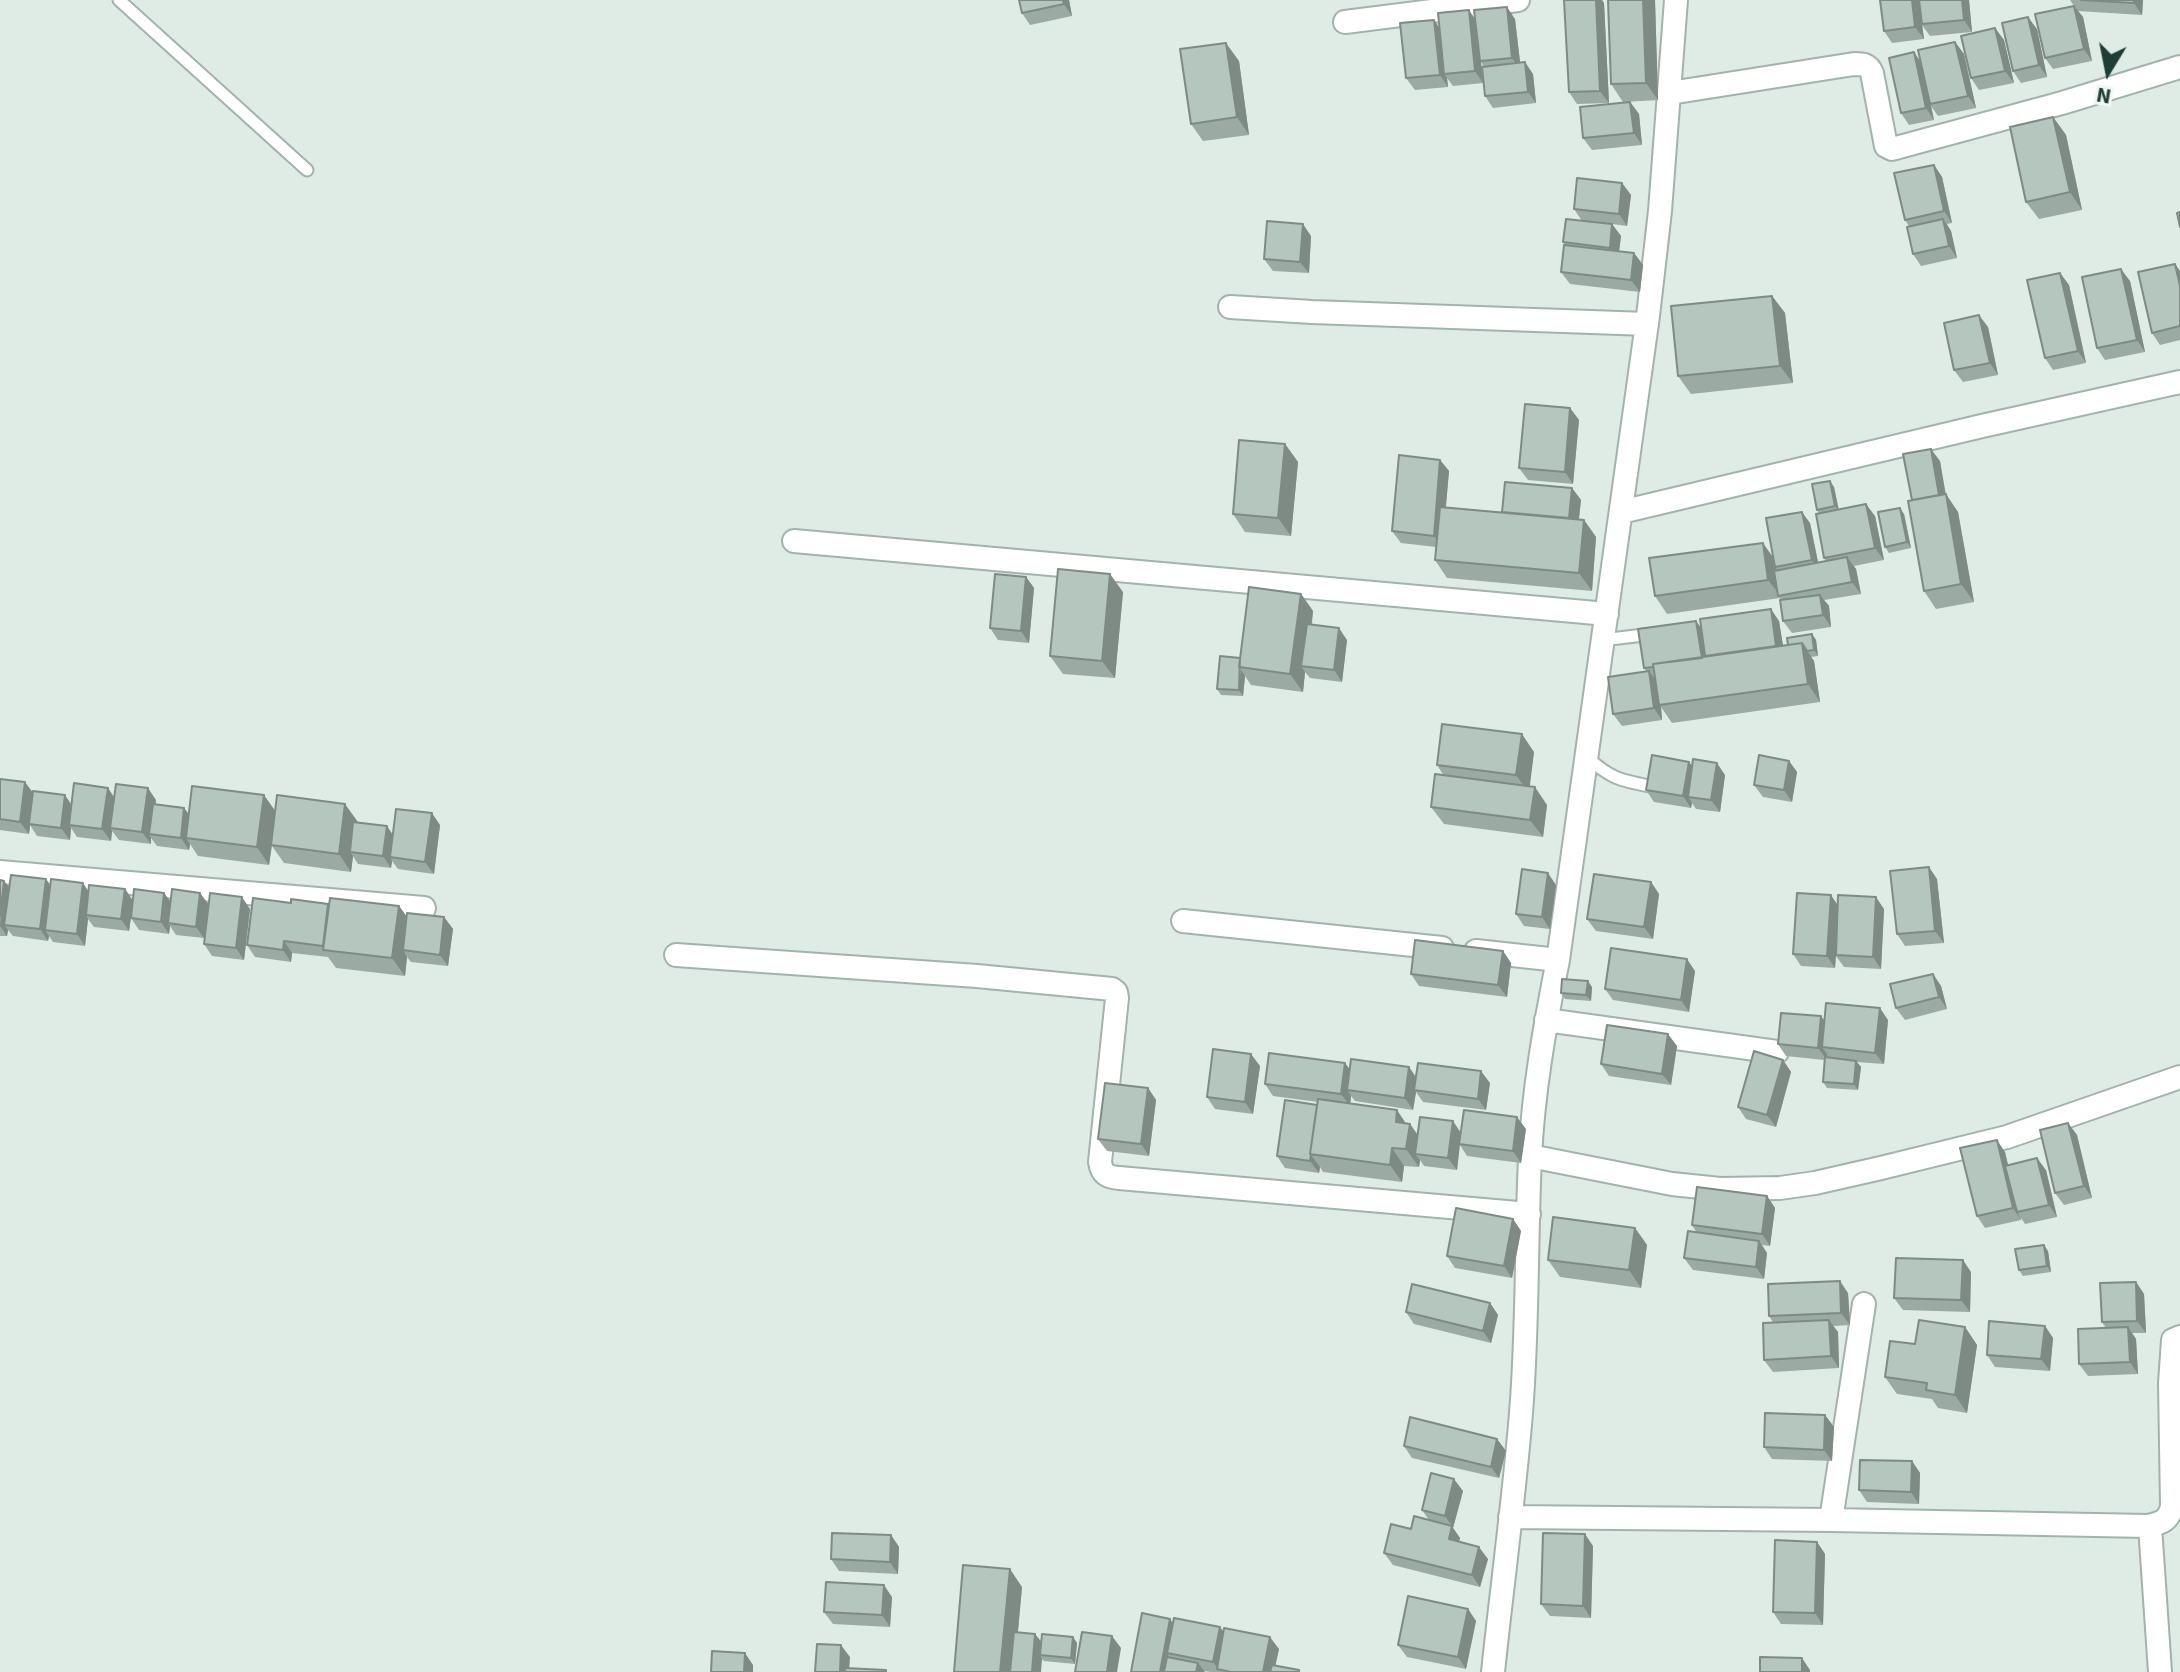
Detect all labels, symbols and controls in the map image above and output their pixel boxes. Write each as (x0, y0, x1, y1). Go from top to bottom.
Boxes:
north arrow (2068, 32, 2148, 112)
text: N (2094, 79, 2114, 113)

